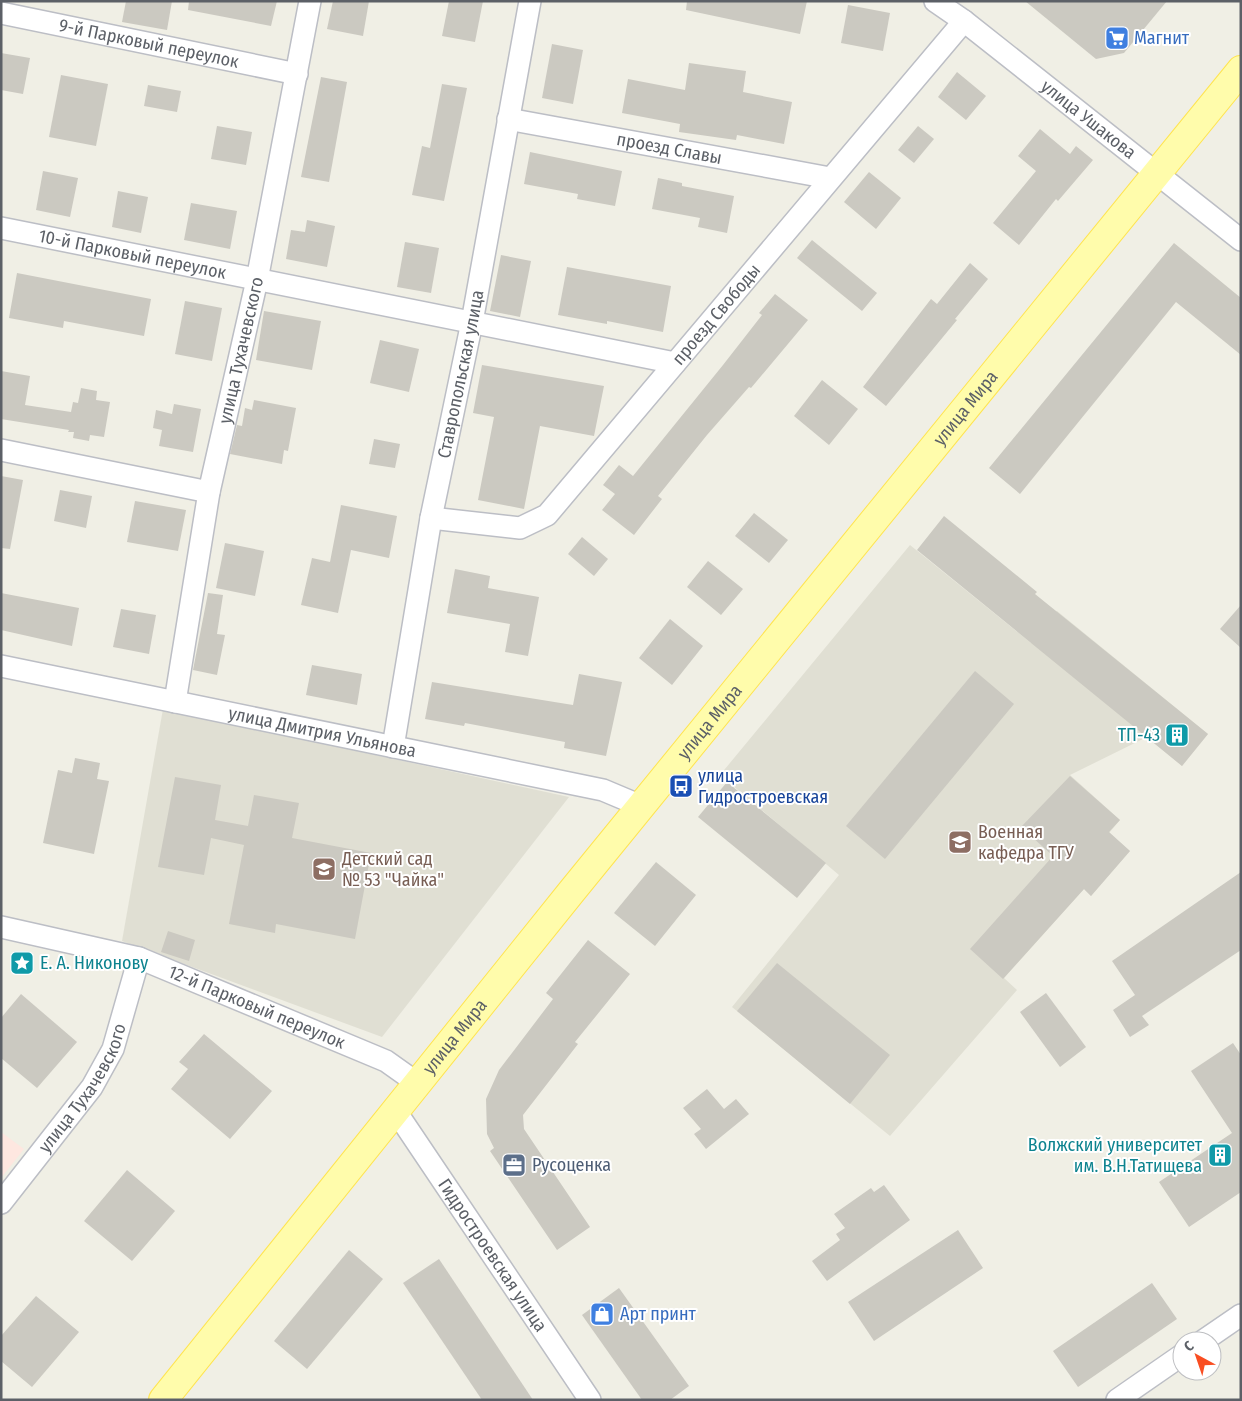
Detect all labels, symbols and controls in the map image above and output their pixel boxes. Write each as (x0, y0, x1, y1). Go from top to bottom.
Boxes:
street label: 9-й Парковый переулок (57, 14, 241, 73)
supermarket icon: Магнит (1104, 25, 1130, 51)
place label: Магнит (1134, 27, 1190, 49)
street label: улица Ушакова (1037, 75, 1141, 164)
street label: проезд Славы (615, 128, 724, 169)
street label: 10-й Парковый переулок (37, 225, 229, 284)
street label: проезд Свободы (668, 259, 765, 369)
street label: улица Тухачевского (214, 275, 268, 426)
street label: Ставропольская улица (433, 288, 489, 460)
street label: улица Мира (929, 366, 1003, 450)
street label: улица Мира (673, 680, 747, 764)
street label: улица Дмитрия Ульянова (227, 702, 418, 762)
building icon: ТП-43 (1164, 722, 1190, 748)
place label: ТП-43 (1118, 724, 1160, 746)
place label: улица Гидростроевская (698, 765, 828, 808)
bus stop icon: улица Гидростроевская (668, 773, 694, 799)
place label: Военная кафедра ТГУ (978, 821, 1074, 864)
school or university icon: Военная кафедра ТГУ (947, 829, 973, 855)
place label: Детский сад № 53 "Чайка" (341, 848, 444, 891)
school or university icon: Детский сад № 53 "Чайка" (311, 856, 337, 882)
place icon: Е. А. Никонову (9, 950, 35, 976)
place label: Е. А. Никонову (40, 952, 148, 974)
street label: 12-й Парковый переулок (165, 960, 349, 1054)
street label: улица Мира (418, 995, 492, 1079)
street label: улица Тухачевского (34, 1021, 131, 1157)
place label: Волжский университет им. В.Н.Татищева (1028, 1134, 1203, 1177)
building icon: Волжский университет им. В.Н.Татищева (1207, 1142, 1233, 1168)
office icon: Русоценка (501, 1152, 527, 1178)
place label: Русоценка (532, 1154, 611, 1176)
street label: Гидростроевская улица (433, 1175, 552, 1336)
shop icon: Арт принт (589, 1301, 615, 1327)
place label: Арт принт (620, 1303, 697, 1325)
north arrow (1172, 1331, 1222, 1381)
text: С (1181, 1337, 1198, 1355)

